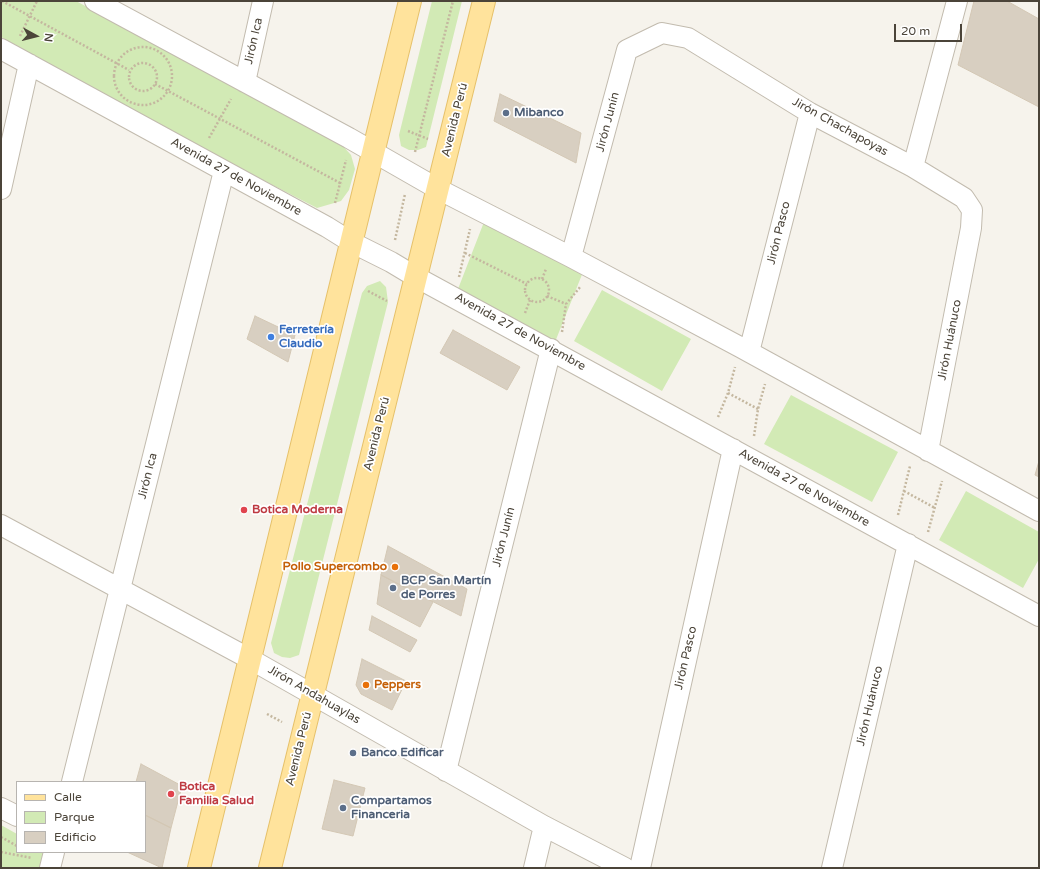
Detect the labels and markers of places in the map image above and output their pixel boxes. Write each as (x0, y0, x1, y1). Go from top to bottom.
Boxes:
place label: Mibanco (514, 106, 564, 120)
marker: Mibanco (501, 108, 511, 118)
place label: Ferretería Claudio (279, 323, 334, 351)
marker: Ferretería Claudio (266, 332, 276, 342)
place label: Botica Moderna (252, 503, 343, 517)
marker: Botica Moderna (239, 505, 249, 515)
place label: Pollo Supercombo (283, 560, 387, 574)
marker: Pollo Supercombo (390, 562, 400, 572)
place label: BCP San Martín de Porres (401, 574, 491, 602)
marker: BCP San Martín de Porres (388, 583, 398, 593)
place label: Peppers (374, 678, 421, 692)
marker: Peppers (361, 680, 371, 690)
place label: Banco Edificar (361, 746, 444, 760)
marker: Banco Edificar (348, 748, 358, 758)
place label: Botica Familia Salud (179, 780, 254, 808)
marker: Botica Familia Salud (166, 789, 176, 799)
place label: Compartamos Financeria (351, 794, 432, 822)
marker: Compartamos Financeria (338, 803, 348, 813)

